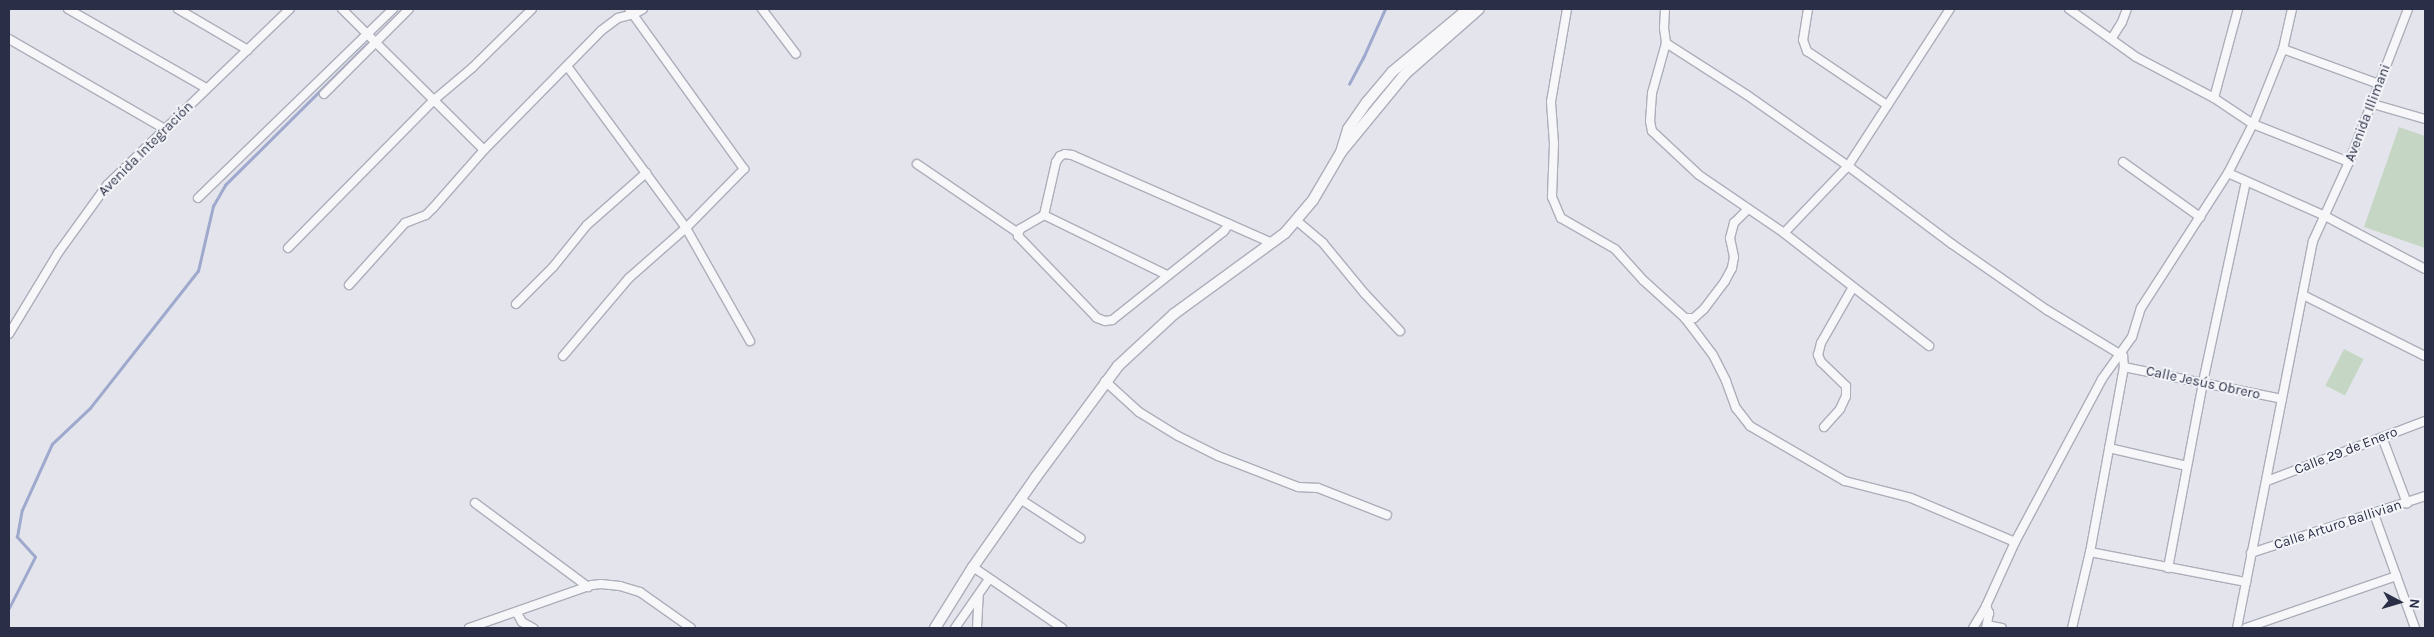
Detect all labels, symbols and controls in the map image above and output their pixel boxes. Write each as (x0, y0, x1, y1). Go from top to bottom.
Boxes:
street label: Avenida Illimani (2342, 62, 2394, 164)
street label: Avenida Integración (95, 98, 197, 200)
street label: Calle Jesús Obrero (2144, 363, 2262, 403)
street label: Calle 29 de Enero (2292, 424, 2400, 478)
street label: Calle Arturo Ballivian (2272, 496, 2404, 554)
north arrow (2374, 577, 2424, 627)
text: N (2405, 598, 2423, 609)

